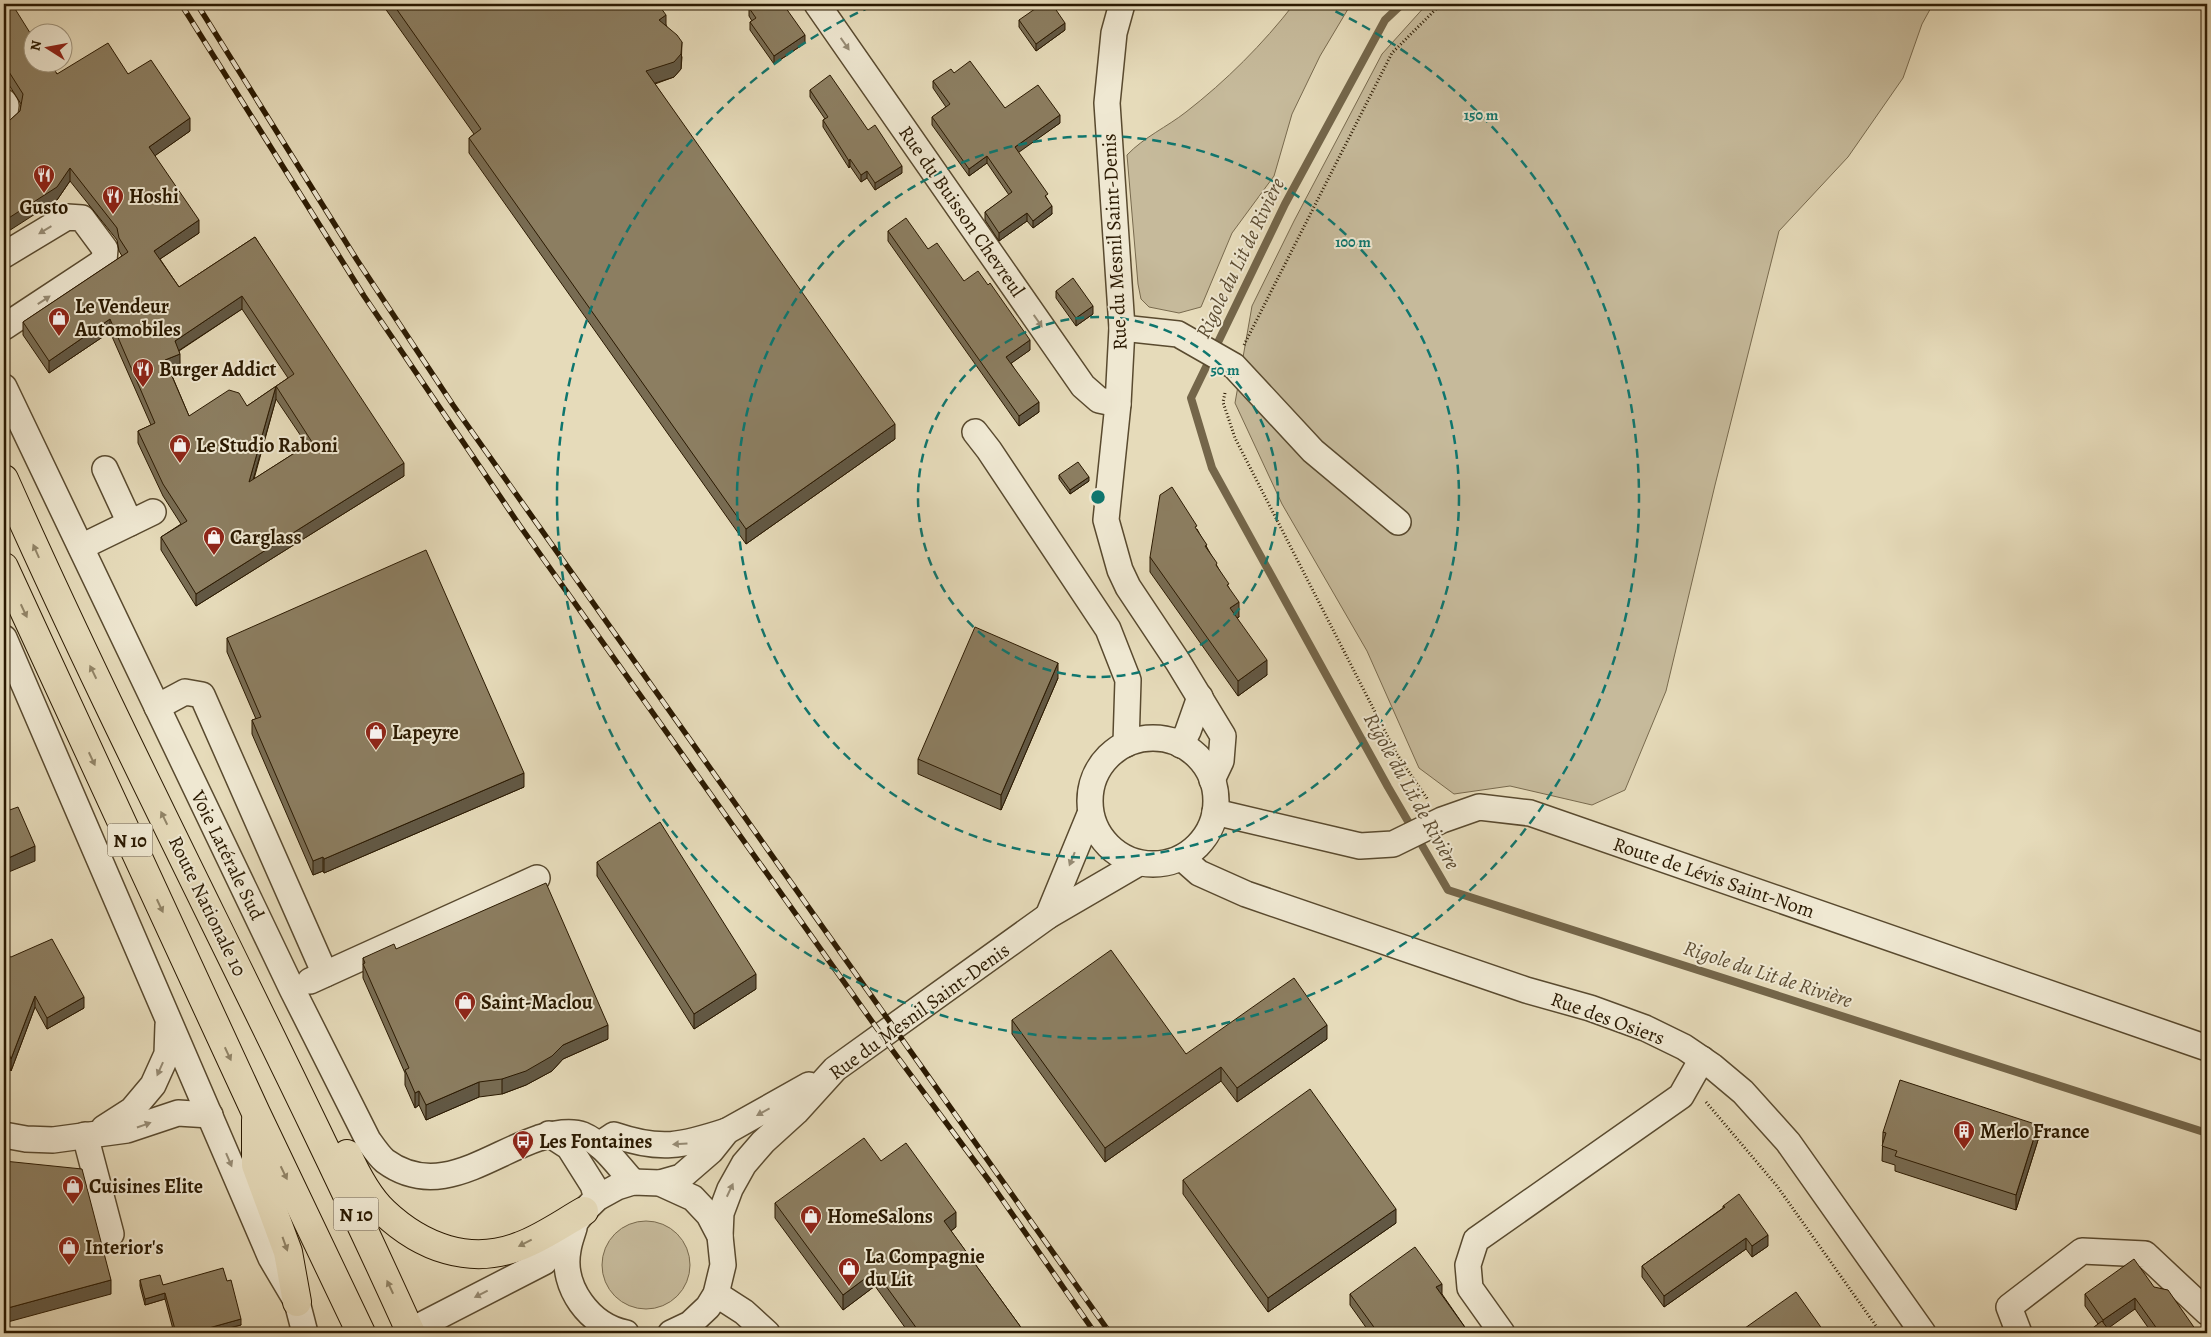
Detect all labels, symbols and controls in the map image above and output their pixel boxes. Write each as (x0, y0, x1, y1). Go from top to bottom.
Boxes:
north arrow (22, 22, 72, 72)
one-way arrow (840, 37, 850, 51)
text: N (25, 39, 46, 52)
text: 150 m (1464, 105, 1499, 125)
street label: Rue du Buisson Chevreul (892, 120, 1031, 302)
street label: Rue du Mesnil Saint-Denis (1095, 133, 1134, 351)
restaurant icon: Gusto (32, 163, 56, 194)
water label: Rigole du Lit de Rivière (1189, 173, 1291, 343)
place label: Hoshi (129, 183, 179, 210)
restaurant icon: Hoshi (101, 184, 125, 215)
place label: Gusto (20, 194, 68, 221)
one-way arrow (39, 226, 52, 235)
text: 100 m (1335, 232, 1371, 252)
place label: Le Vendeur Automobiles (74, 293, 181, 343)
one-way arrow (38, 295, 51, 305)
shop icon: Le Vendeur Automobiles (47, 306, 71, 337)
one-way arrow (1033, 314, 1043, 328)
place label: Burger Addict (159, 356, 277, 383)
restaurant icon: Burger Addict (131, 357, 155, 388)
text: 50 m (1210, 360, 1240, 380)
place label: Le Studio Raboni (196, 432, 338, 459)
shop icon: Le Studio Raboni (168, 433, 192, 464)
centre of rings (1089, 488, 1107, 506)
place label: Carglass (230, 524, 302, 551)
shop icon: Carglass (202, 525, 226, 556)
one-way arrow (31, 544, 39, 558)
one-way arrow (20, 604, 28, 618)
one-way arrow (89, 665, 97, 679)
water label: Rigole du Lit de Rivière (1357, 707, 1467, 875)
place label: Lapeyre (392, 719, 459, 746)
shop icon: Lapeyre (364, 720, 388, 751)
one-way arrow (88, 752, 96, 766)
street label: Voie Latérale Sud (184, 785, 271, 925)
one-way arrow (160, 811, 168, 825)
road number: N 10 (108, 824, 152, 856)
street label: Route de Lévis Saint-Nom (1609, 830, 1819, 925)
street label: Route Nationale 10 (162, 832, 253, 981)
one-way arrow (1067, 852, 1075, 866)
one-way arrow (156, 899, 164, 913)
water label: Rigole du Lit de Rivière (1680, 934, 1856, 1015)
street label: Rue du Mesnil Saint-Denis (823, 937, 1015, 1086)
street label: Rue des Osiers (1547, 985, 1668, 1052)
place label: Saint-Maclou (481, 989, 593, 1016)
shop icon: Saint-Maclou (453, 990, 477, 1021)
one-way arrow (224, 1047, 232, 1061)
one-way arrow (156, 1062, 164, 1076)
one-way arrow (756, 1108, 770, 1116)
place label: Merlo France (1980, 1118, 2090, 1145)
building icon: Merlo France (1952, 1119, 1976, 1150)
one-way arrow (136, 1120, 151, 1128)
place label: Les Fontaines (539, 1128, 653, 1155)
bus stop icon: Les Fontaines (511, 1129, 535, 1160)
one-way arrow (672, 1141, 688, 1149)
one-way arrow (225, 1153, 233, 1168)
one-way arrow (281, 1166, 289, 1180)
place label: Cuisines Elite (89, 1173, 203, 1200)
shop icon: Cuisines Elite (61, 1174, 85, 1205)
one-way arrow (727, 1183, 735, 1197)
road number: N 10 (334, 1198, 378, 1230)
place label: HomeSalons (827, 1203, 933, 1230)
shop icon: HomeSalons (799, 1204, 823, 1235)
place label: Interior's (85, 1234, 164, 1261)
shop icon: Interior's (57, 1235, 81, 1266)
one-way arrow (282, 1237, 289, 1252)
one-way arrow (518, 1239, 533, 1247)
place label: La Compagnie du Lit (865, 1243, 985, 1293)
shop icon: La Compagnie du Lit (837, 1256, 861, 1287)
one-way arrow (385, 1280, 393, 1294)
one-way arrow (474, 1290, 488, 1298)

